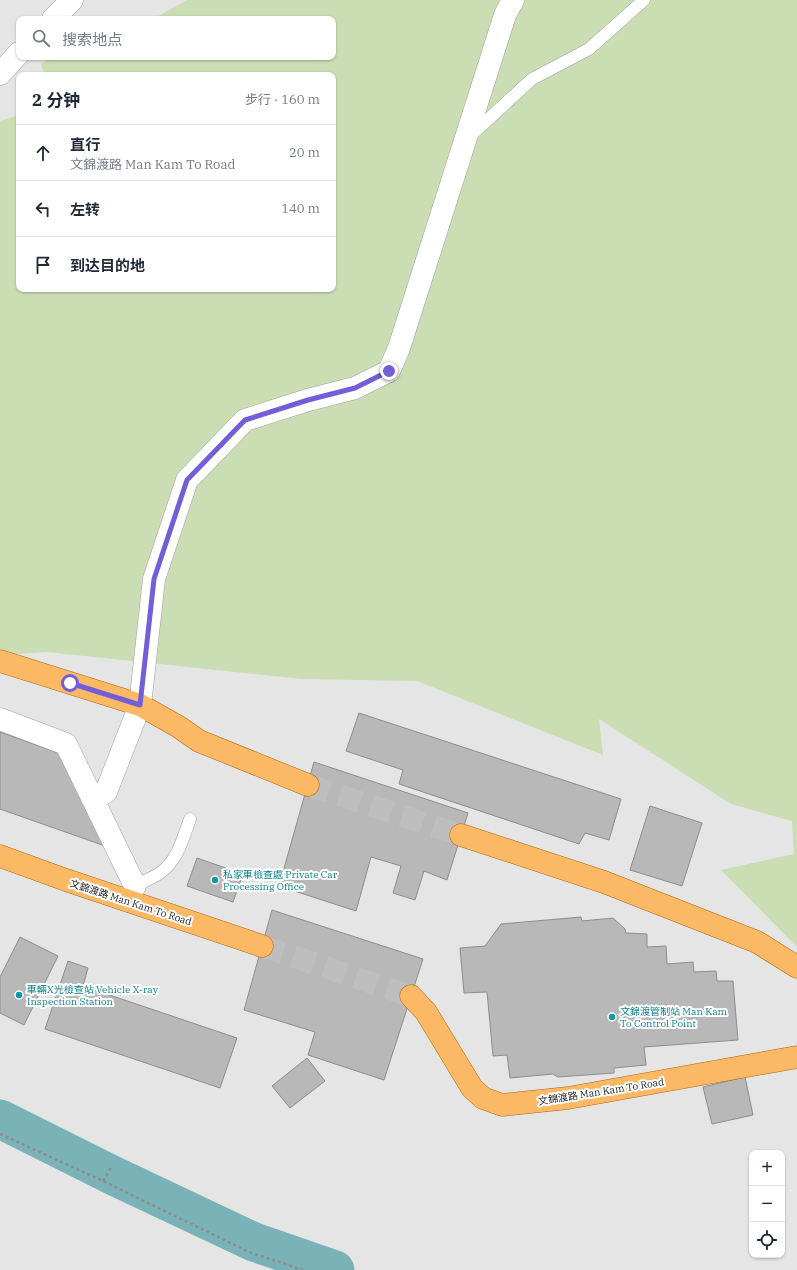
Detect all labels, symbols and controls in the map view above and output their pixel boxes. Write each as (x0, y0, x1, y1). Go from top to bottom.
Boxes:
search box (16, 16, 336, 60)
icon: search (30, 27, 52, 49)
text: 搜索地点 (62, 30, 122, 49)
text: 2 分钟 (32, 89, 80, 111)
text: 步行 · 160 m (245, 91, 320, 108)
text: 直行 (70, 135, 100, 154)
icon: ahead (32, 142, 54, 164)
text: 20 m (289, 144, 320, 161)
text: 文錦渡路 Man Kam To Road (70, 156, 236, 173)
icon: left (32, 198, 54, 220)
text: 左转 (70, 200, 100, 219)
text: 140 m (281, 200, 320, 217)
icon: arrive (32, 254, 54, 276)
text: 到达目的地 (70, 256, 145, 275)
route end (380, 362, 398, 380)
route start (61, 674, 79, 692)
place label: 私家車檢查處 Private Car Processing Office (223, 868, 338, 893)
marker: 私家車檢查處 Private Car Processing Office (210, 875, 220, 885)
street label: 文錦渡路 Man Kam To Road (68, 877, 193, 928)
place label: 車輛X光檢查站 Vehicle X-ray Inspection Station (27, 983, 159, 1008)
marker: 車輛X光檢查站 Vehicle X-ray Inspection Station (14, 990, 24, 1000)
place label: 文錦渡管制站 Man Kam To Control Point (620, 1005, 728, 1030)
marker: 文錦渡管制站 Man Kam To Control Point (607, 1012, 617, 1022)
street label: 文錦渡路 Man Kam To Road (537, 1075, 665, 1108)
map controls (749, 1150, 785, 1258)
button: + (749, 1150, 785, 1186)
button: − (749, 1186, 785, 1222)
button: locate (749, 1222, 785, 1258)

